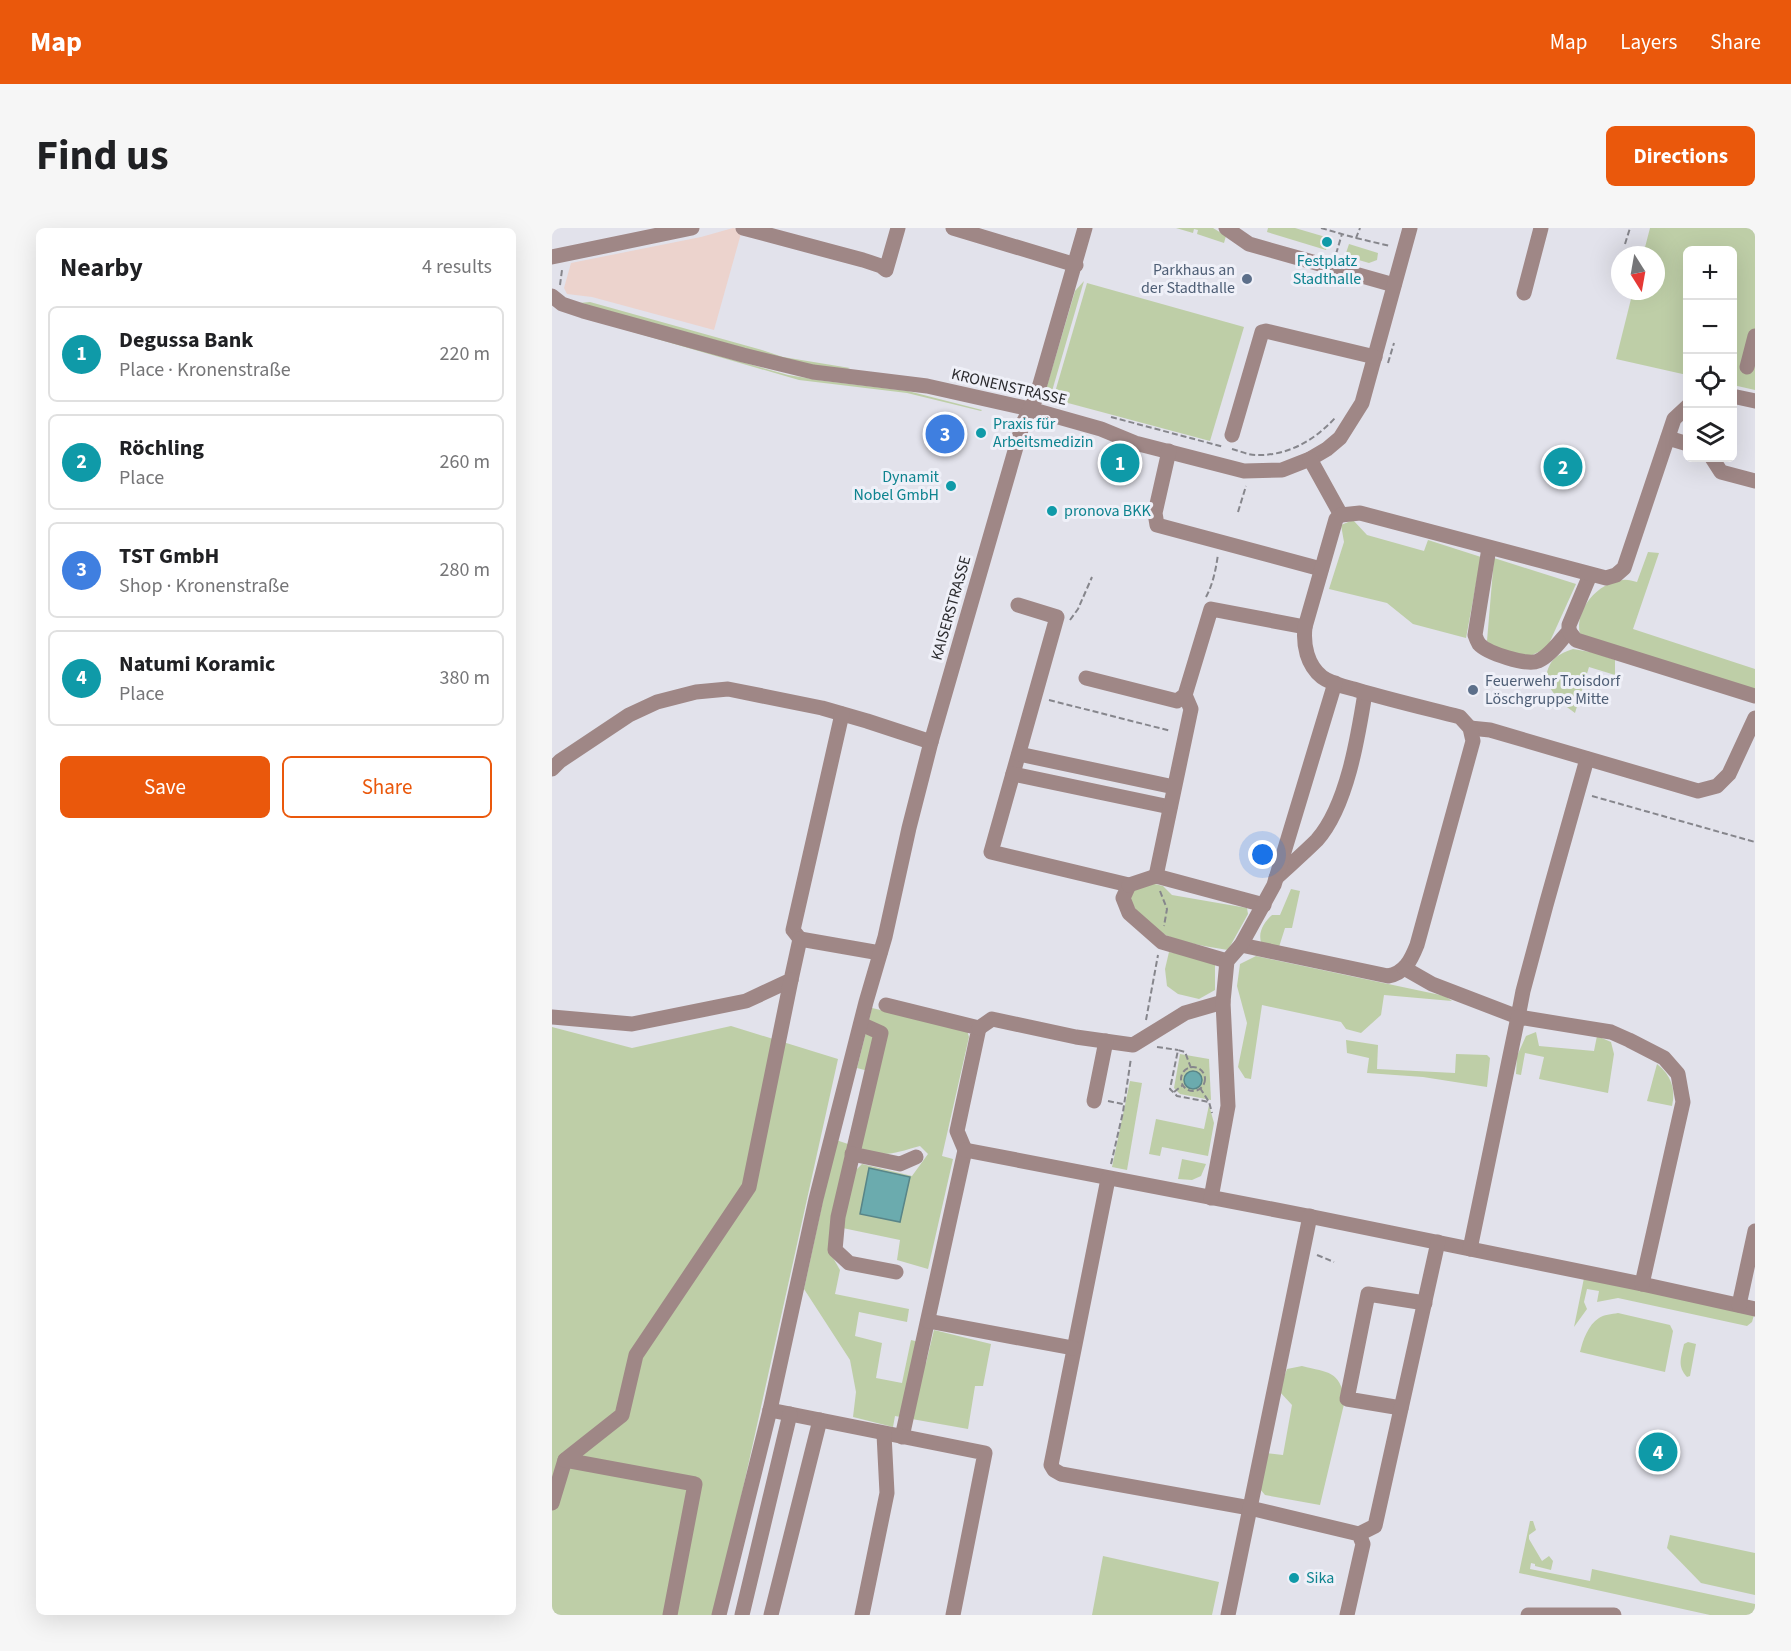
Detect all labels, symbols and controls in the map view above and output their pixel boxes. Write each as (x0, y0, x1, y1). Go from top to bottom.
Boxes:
text: Map (30, 22, 82, 62)
text: Map (1550, 27, 1587, 57)
text: Layers (1620, 27, 1677, 57)
text: Share (1710, 27, 1761, 57)
text: Find us (36, 126, 169, 186)
button: Directions (1606, 126, 1755, 186)
marker: Festplatz Stadthalle (1320, 235, 1334, 249)
north arrow (1611, 246, 1665, 300)
map controls (1683, 246, 1737, 462)
button: + (1683, 246, 1737, 300)
text: Nearby (60, 249, 143, 286)
place label: Festplatz Stadthalle (1293, 250, 1361, 290)
text: 4 results (422, 253, 492, 281)
place label: Parkhaus an der Stadthalle (1141, 259, 1235, 299)
marker: Parkhaus an der Stadthalle (1240, 272, 1254, 286)
button: − (1683, 300, 1737, 354)
text: Degussa Bank (119, 324, 253, 356)
text: 1 (76, 340, 87, 368)
text: 220 m (440, 340, 490, 368)
button: locate (1683, 354, 1737, 408)
text: Place · Kronenstraße (119, 356, 291, 384)
street label: KRONENSTRASSE (949, 363, 1069, 411)
button: layers (1683, 408, 1737, 462)
pin: 3 (926, 412, 964, 456)
place label: Praxis für Arbeitsmedizin (993, 413, 1093, 453)
marker: Praxis für Arbeitsmedizin (974, 426, 988, 440)
text: Röchling (119, 432, 204, 464)
pin: 1 (1100, 440, 1140, 486)
pin: 2 (1544, 444, 1582, 490)
text: 2 (76, 448, 87, 476)
text: 260 m (440, 448, 490, 476)
text: Place (119, 464, 164, 492)
place label: Dynamit Nobel GmbH (853, 466, 940, 506)
marker: Dynamit Nobel GmbH (944, 479, 958, 493)
place label: pronova BKK (1064, 500, 1151, 522)
marker: pronova BKK (1045, 504, 1059, 518)
text: TST GmbH (119, 540, 219, 572)
street label: KAISERSTRASSE (926, 553, 976, 663)
text: 3 (76, 556, 87, 584)
text: 280 m (440, 556, 490, 584)
text: Shop · Kronenstraße (119, 572, 289, 600)
text: Natumi Koramic (119, 648, 275, 680)
text: 4 (76, 664, 87, 692)
text: 380 m (440, 664, 490, 692)
place label: Feuerwehr Troisdorf Löschgruppe Mitte (1485, 670, 1622, 710)
text: Place (119, 680, 164, 708)
marker: Feuerwehr Troisdorf Löschgruppe Mitte (1466, 683, 1480, 697)
button: Save (60, 756, 270, 818)
button: Share (282, 756, 492, 818)
your location (1248, 840, 1277, 869)
pin: 4 (1638, 1430, 1678, 1474)
place label: Sika (1306, 1567, 1334, 1589)
marker: Sika (1287, 1571, 1301, 1585)

